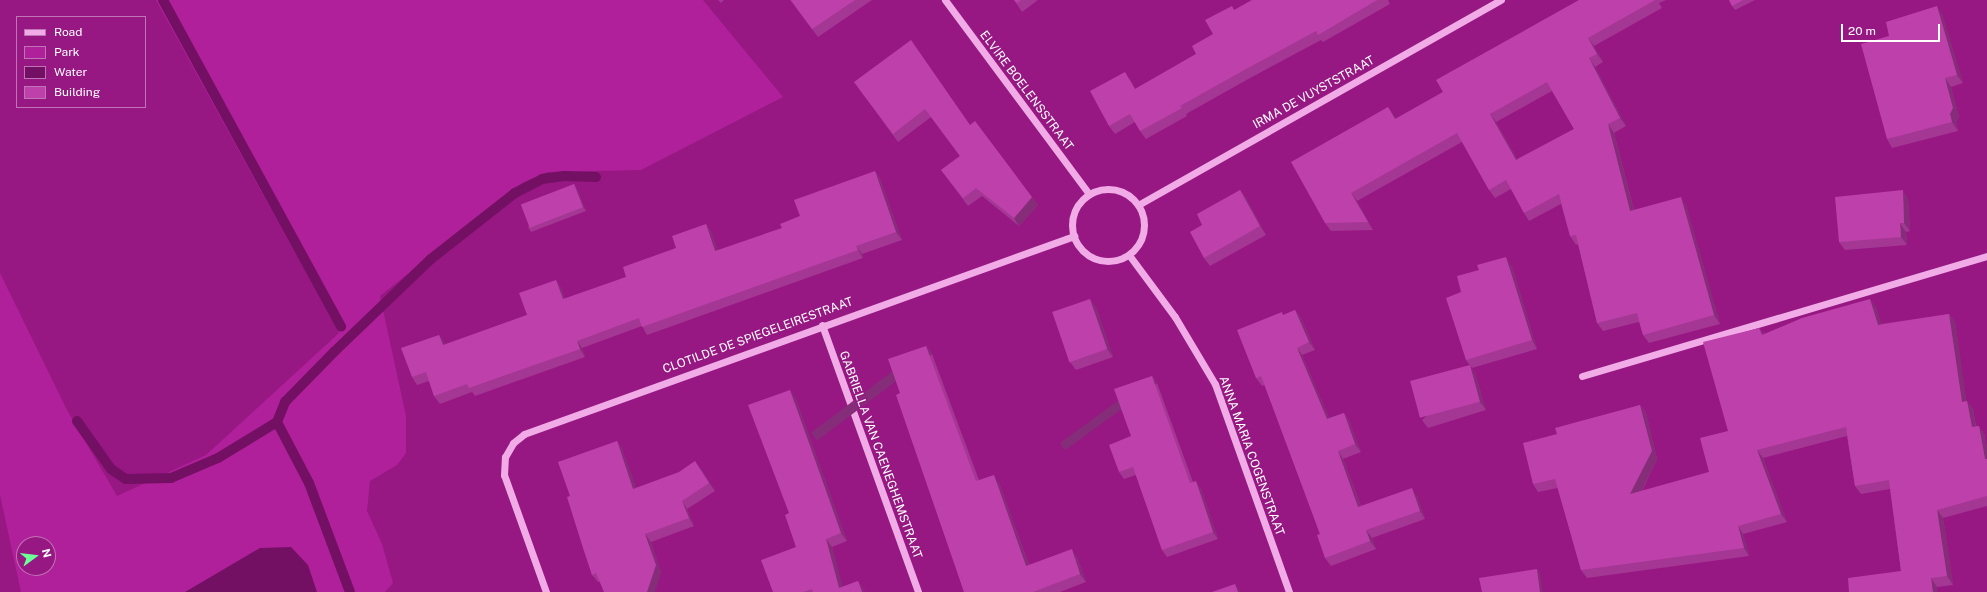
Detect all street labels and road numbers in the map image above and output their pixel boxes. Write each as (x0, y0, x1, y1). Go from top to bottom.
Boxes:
street label: ELVIRE BOELENSSTRAAT (976, 28, 1076, 154)
street label: IRMA DE VUYSTSTRAAT (1251, 54, 1377, 132)
street label: CLOTILDE DE SPIEGELEIRESTRAAT (661, 295, 855, 377)
street label: GABRIELLA VAN CAENEGHEMSTRAAT (836, 349, 924, 561)
street label: ANNA MARIA COGENSTRAAT (1215, 374, 1287, 538)

